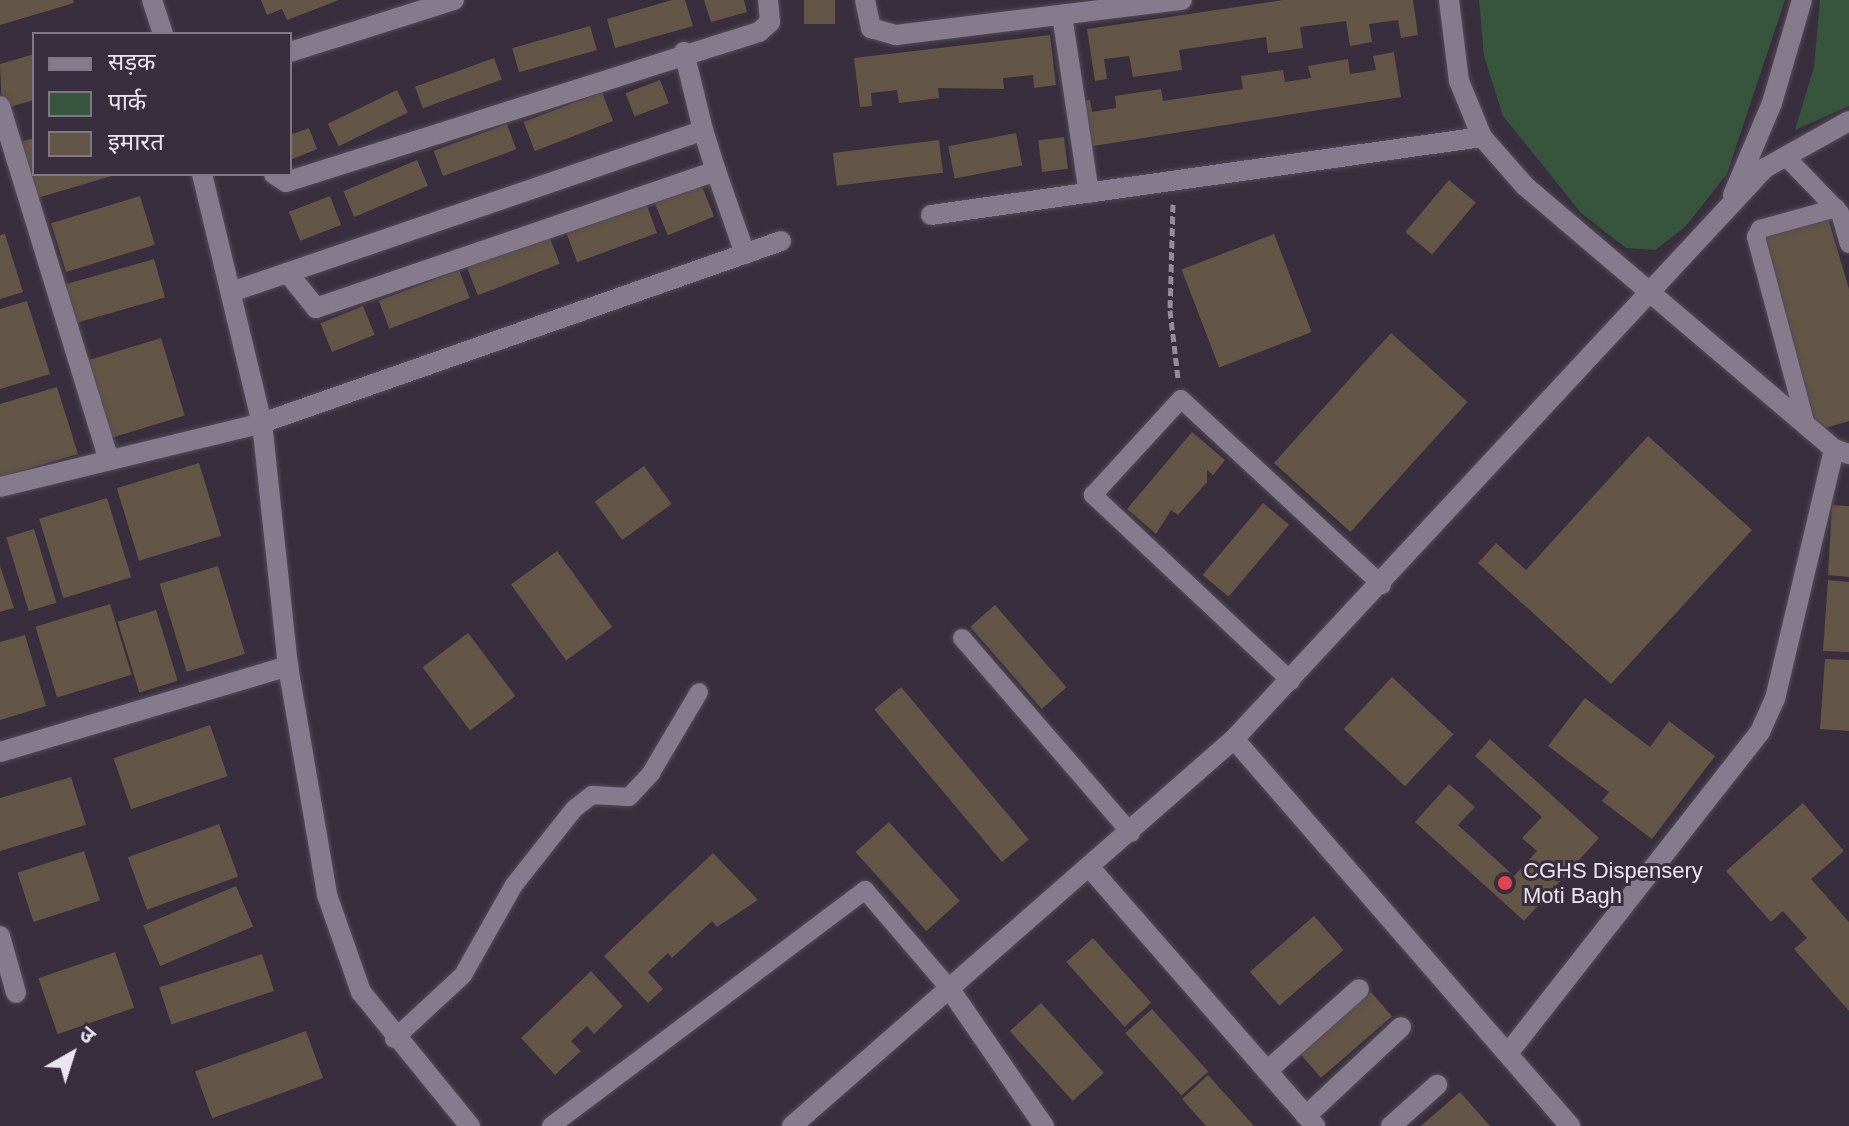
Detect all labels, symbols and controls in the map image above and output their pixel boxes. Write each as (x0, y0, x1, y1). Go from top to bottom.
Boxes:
legend (32, 32, 292, 176)
text: सड़क (108, 48, 156, 75)
text: पार्क (108, 88, 146, 115)
text: इमारत (108, 128, 164, 155)
place label: CGHS Dispensery Moti Bagh (1523, 857, 1703, 908)
marker: CGHS Dispensery Moti Bagh (1494, 872, 1516, 894)
north arrow (32, 1014, 112, 1094)
text: उ (75, 1021, 100, 1049)

